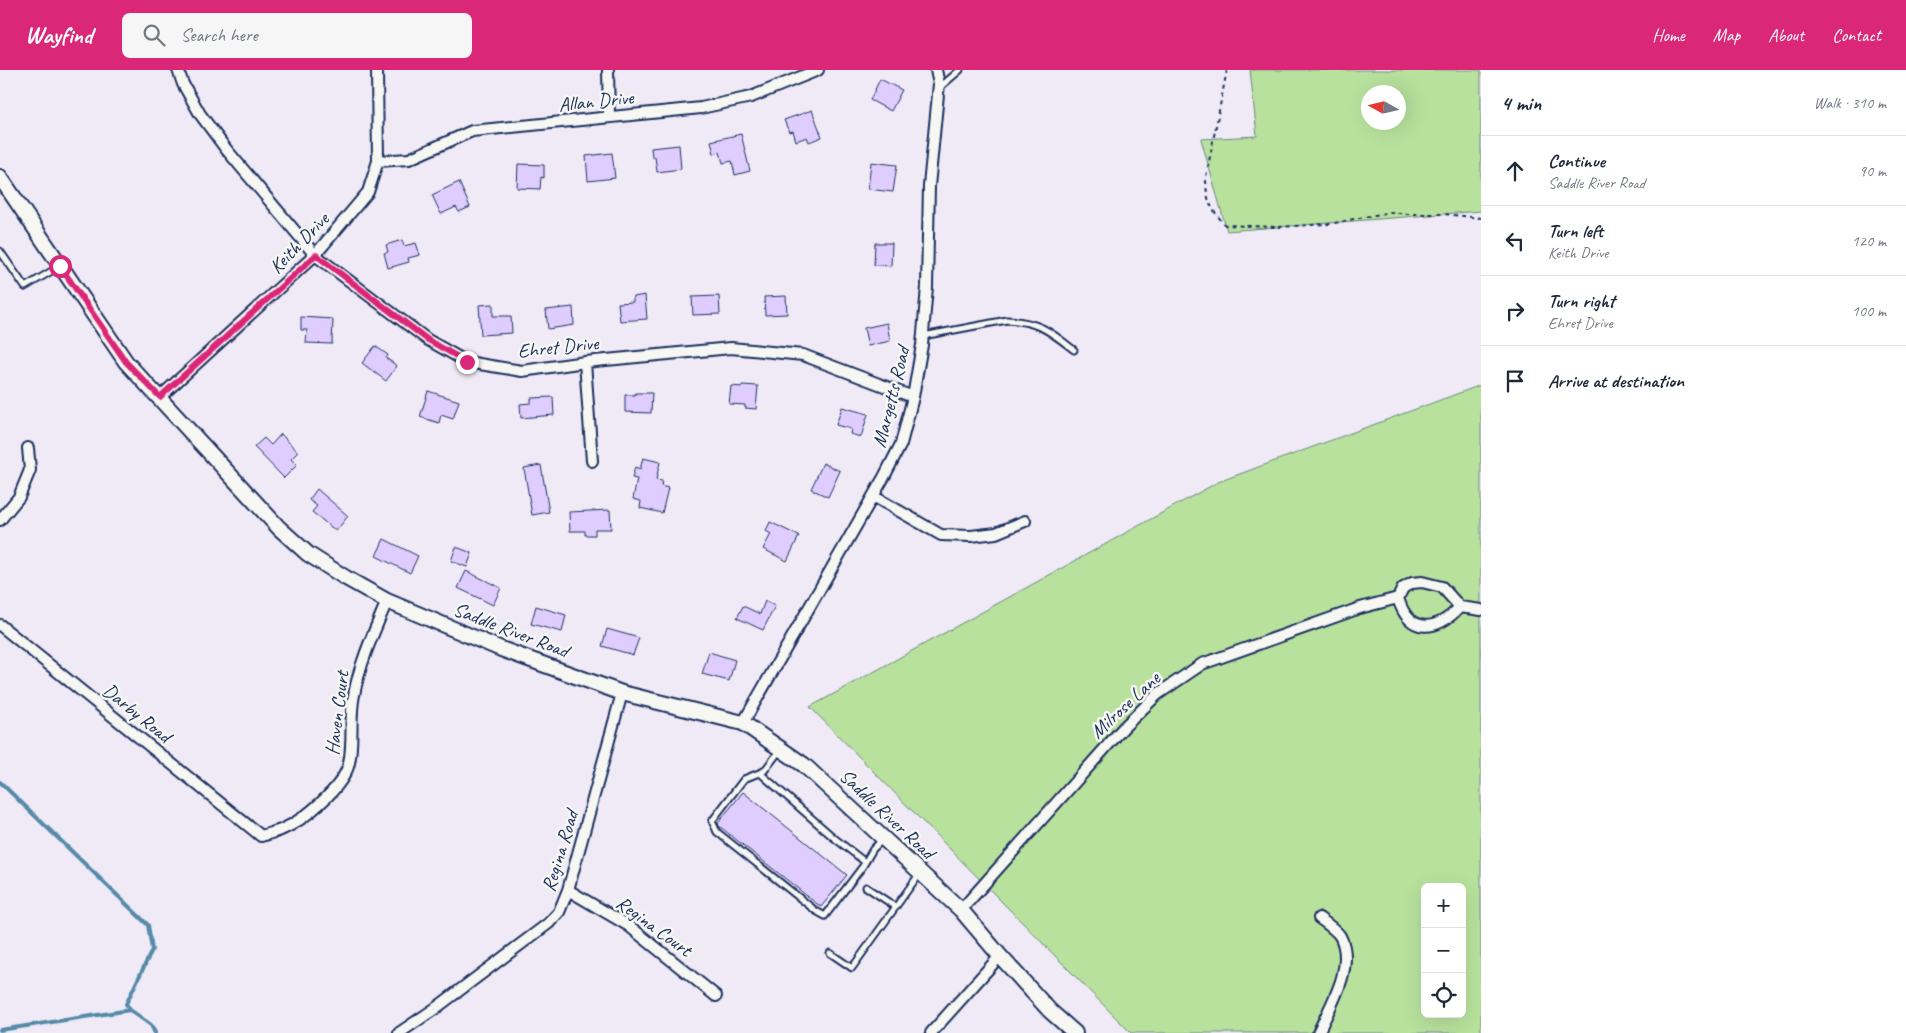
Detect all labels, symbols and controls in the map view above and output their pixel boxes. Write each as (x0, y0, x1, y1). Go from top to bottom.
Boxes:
search box (122, 13, 472, 58)
text: Wayfind (25, 20, 92, 50)
icon: search (140, 21, 168, 49)
text: Search here (180, 23, 258, 47)
text: Home (1652, 24, 1685, 46)
text: Map (1713, 24, 1740, 46)
text: About (1768, 24, 1804, 46)
text: Contact (1832, 24, 1881, 46)
street label: Allan Drive (557, 84, 636, 117)
north arrow (1361, 85, 1406, 130)
text: 4 min (1501, 90, 1541, 116)
text: Walk · 310 m (1814, 93, 1886, 113)
text: Continue (1548, 149, 1605, 173)
icon: ahead (1501, 157, 1529, 185)
text: 90 m (1859, 161, 1886, 181)
text: Saddle River Road (1548, 173, 1645, 193)
street label: Keith Drive (264, 206, 335, 279)
text: Turn left (1548, 219, 1603, 243)
icon: left (1501, 227, 1529, 255)
text: 120 m (1852, 231, 1886, 251)
text: Keith Drive (1548, 243, 1608, 263)
route start (49, 255, 72, 278)
text: Turn right (1548, 289, 1615, 313)
icon: right (1501, 297, 1529, 325)
text: 100 m (1852, 301, 1886, 321)
text: Ehret Drive (1548, 313, 1613, 333)
street label: Ehret Drive (516, 330, 601, 364)
street label: Margetts Road (866, 341, 916, 450)
route end (456, 351, 479, 374)
icon: arrive (1501, 367, 1529, 395)
text: Arrive at destination (1548, 369, 1684, 393)
street label: Saddle River Road (450, 597, 575, 665)
street label: Milrose Lane (1085, 665, 1166, 744)
street label: Haven Court (319, 667, 355, 756)
street label: Darby Road (98, 678, 179, 750)
street label: Saddle River Road (834, 763, 942, 867)
street label: Regina Road (536, 804, 585, 895)
map controls (1421, 883, 1466, 1018)
button: + (1421, 883, 1466, 928)
street label: Regina Court (611, 890, 699, 963)
button: − (1421, 928, 1466, 973)
button: locate (1421, 973, 1466, 1018)

